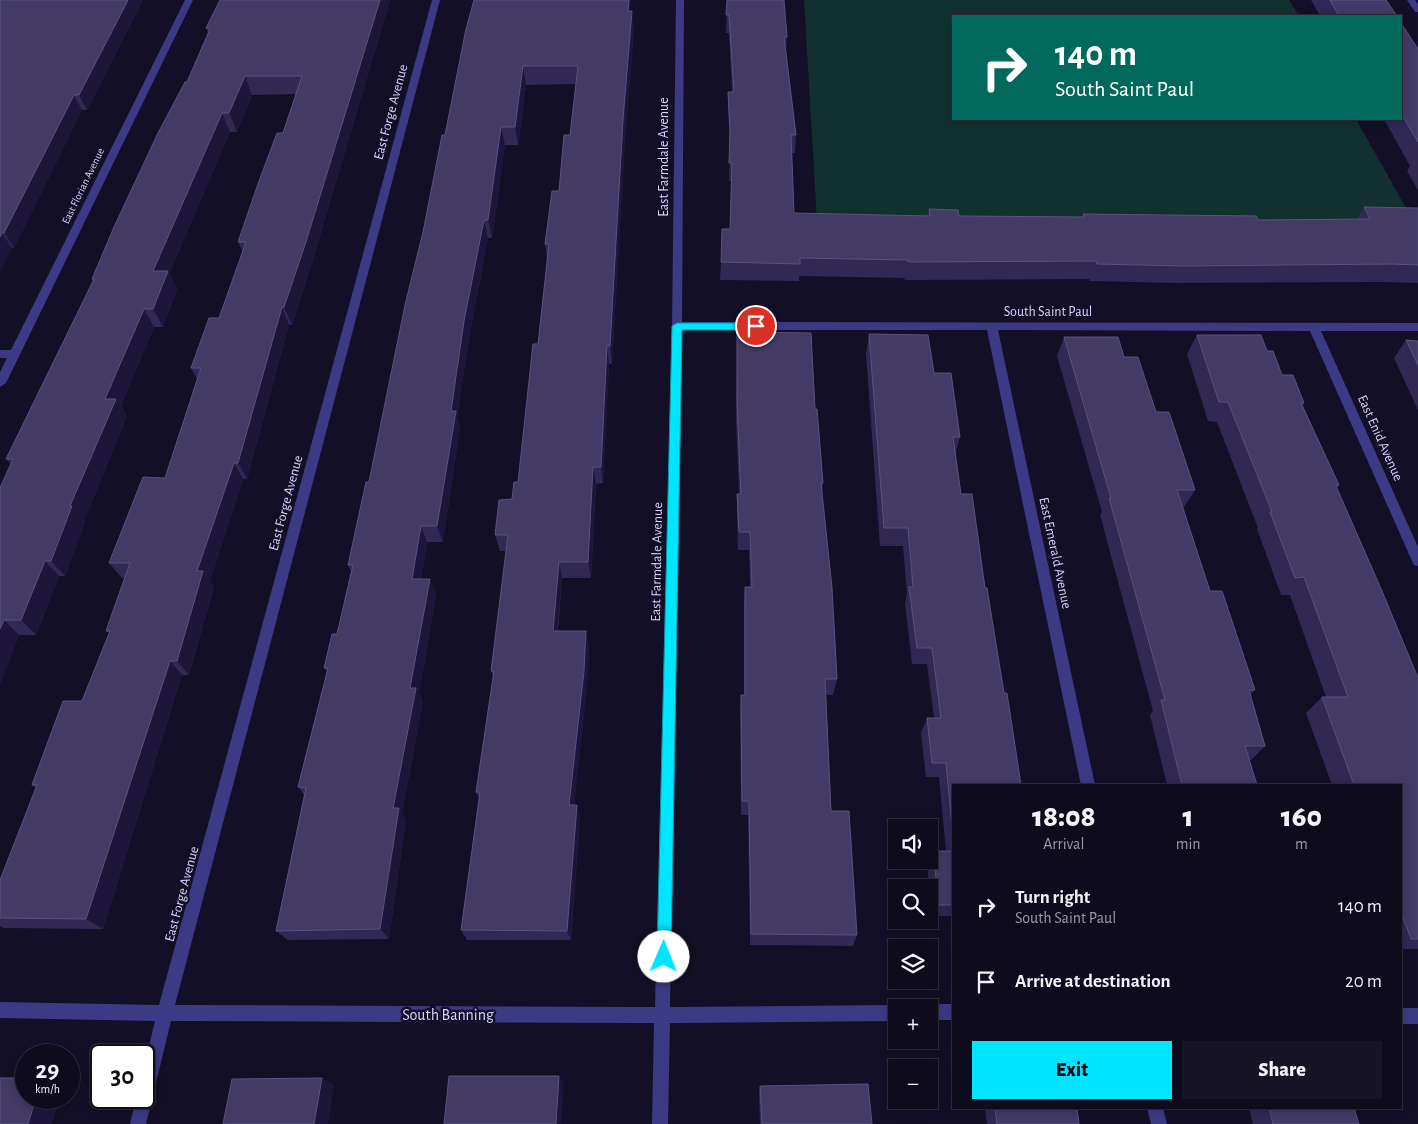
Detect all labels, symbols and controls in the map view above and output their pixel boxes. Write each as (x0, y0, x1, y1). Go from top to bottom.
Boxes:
icon: right (972, 35, 1037, 100)
text: 140 m (1055, 37, 1137, 72)
street label: East Forge Avenue (372, 63, 410, 161)
text: South Saint Paul (1055, 78, 1194, 100)
street label: East Farmdale Avenue (657, 97, 671, 217)
street label: East Florian Avenue (60, 146, 106, 226)
pin (735, 305, 777, 347)
street label: South Saint Paul (1004, 305, 1092, 319)
icon: arrive (742, 312, 770, 340)
street label: East Enid Avenue (1355, 393, 1405, 483)
street label: East Forge Avenue (267, 454, 305, 552)
street label: East Emerald Avenue (1036, 496, 1074, 610)
street label: East Farmdale Avenue (649, 502, 665, 622)
text: 18:08 (1032, 802, 1096, 832)
text: 1 (1183, 802, 1194, 832)
text: 160 (1281, 802, 1322, 832)
map controls (888, 819, 938, 1109)
button: sound (888, 819, 938, 869)
text: Arrival (1043, 836, 1084, 852)
text: min (1176, 836, 1201, 852)
text: m (1295, 836, 1308, 852)
street label: East Forge Avenue (163, 845, 201, 943)
button: search (888, 879, 938, 929)
text: Turn right (1015, 888, 1090, 907)
icon: right (972, 893, 1000, 921)
text: 140 m (1338, 897, 1382, 916)
text: South Saint Paul (1015, 910, 1116, 926)
position arrow (637, 930, 689, 982)
button: layers (888, 939, 938, 989)
icon: arrive (972, 968, 1000, 996)
text: Arrive at destination (1015, 972, 1171, 991)
text: 20 m (1345, 972, 1382, 991)
button: + (888, 999, 938, 1049)
street label: South Banning (402, 1007, 494, 1023)
button: Exit (972, 1041, 1172, 1099)
button: Share (1182, 1041, 1382, 1099)
speed limit sign: 30 (90, 1044, 155, 1109)
text: 29 (36, 1058, 59, 1083)
button: − (888, 1059, 938, 1109)
text: km/h (35, 1083, 60, 1095)

